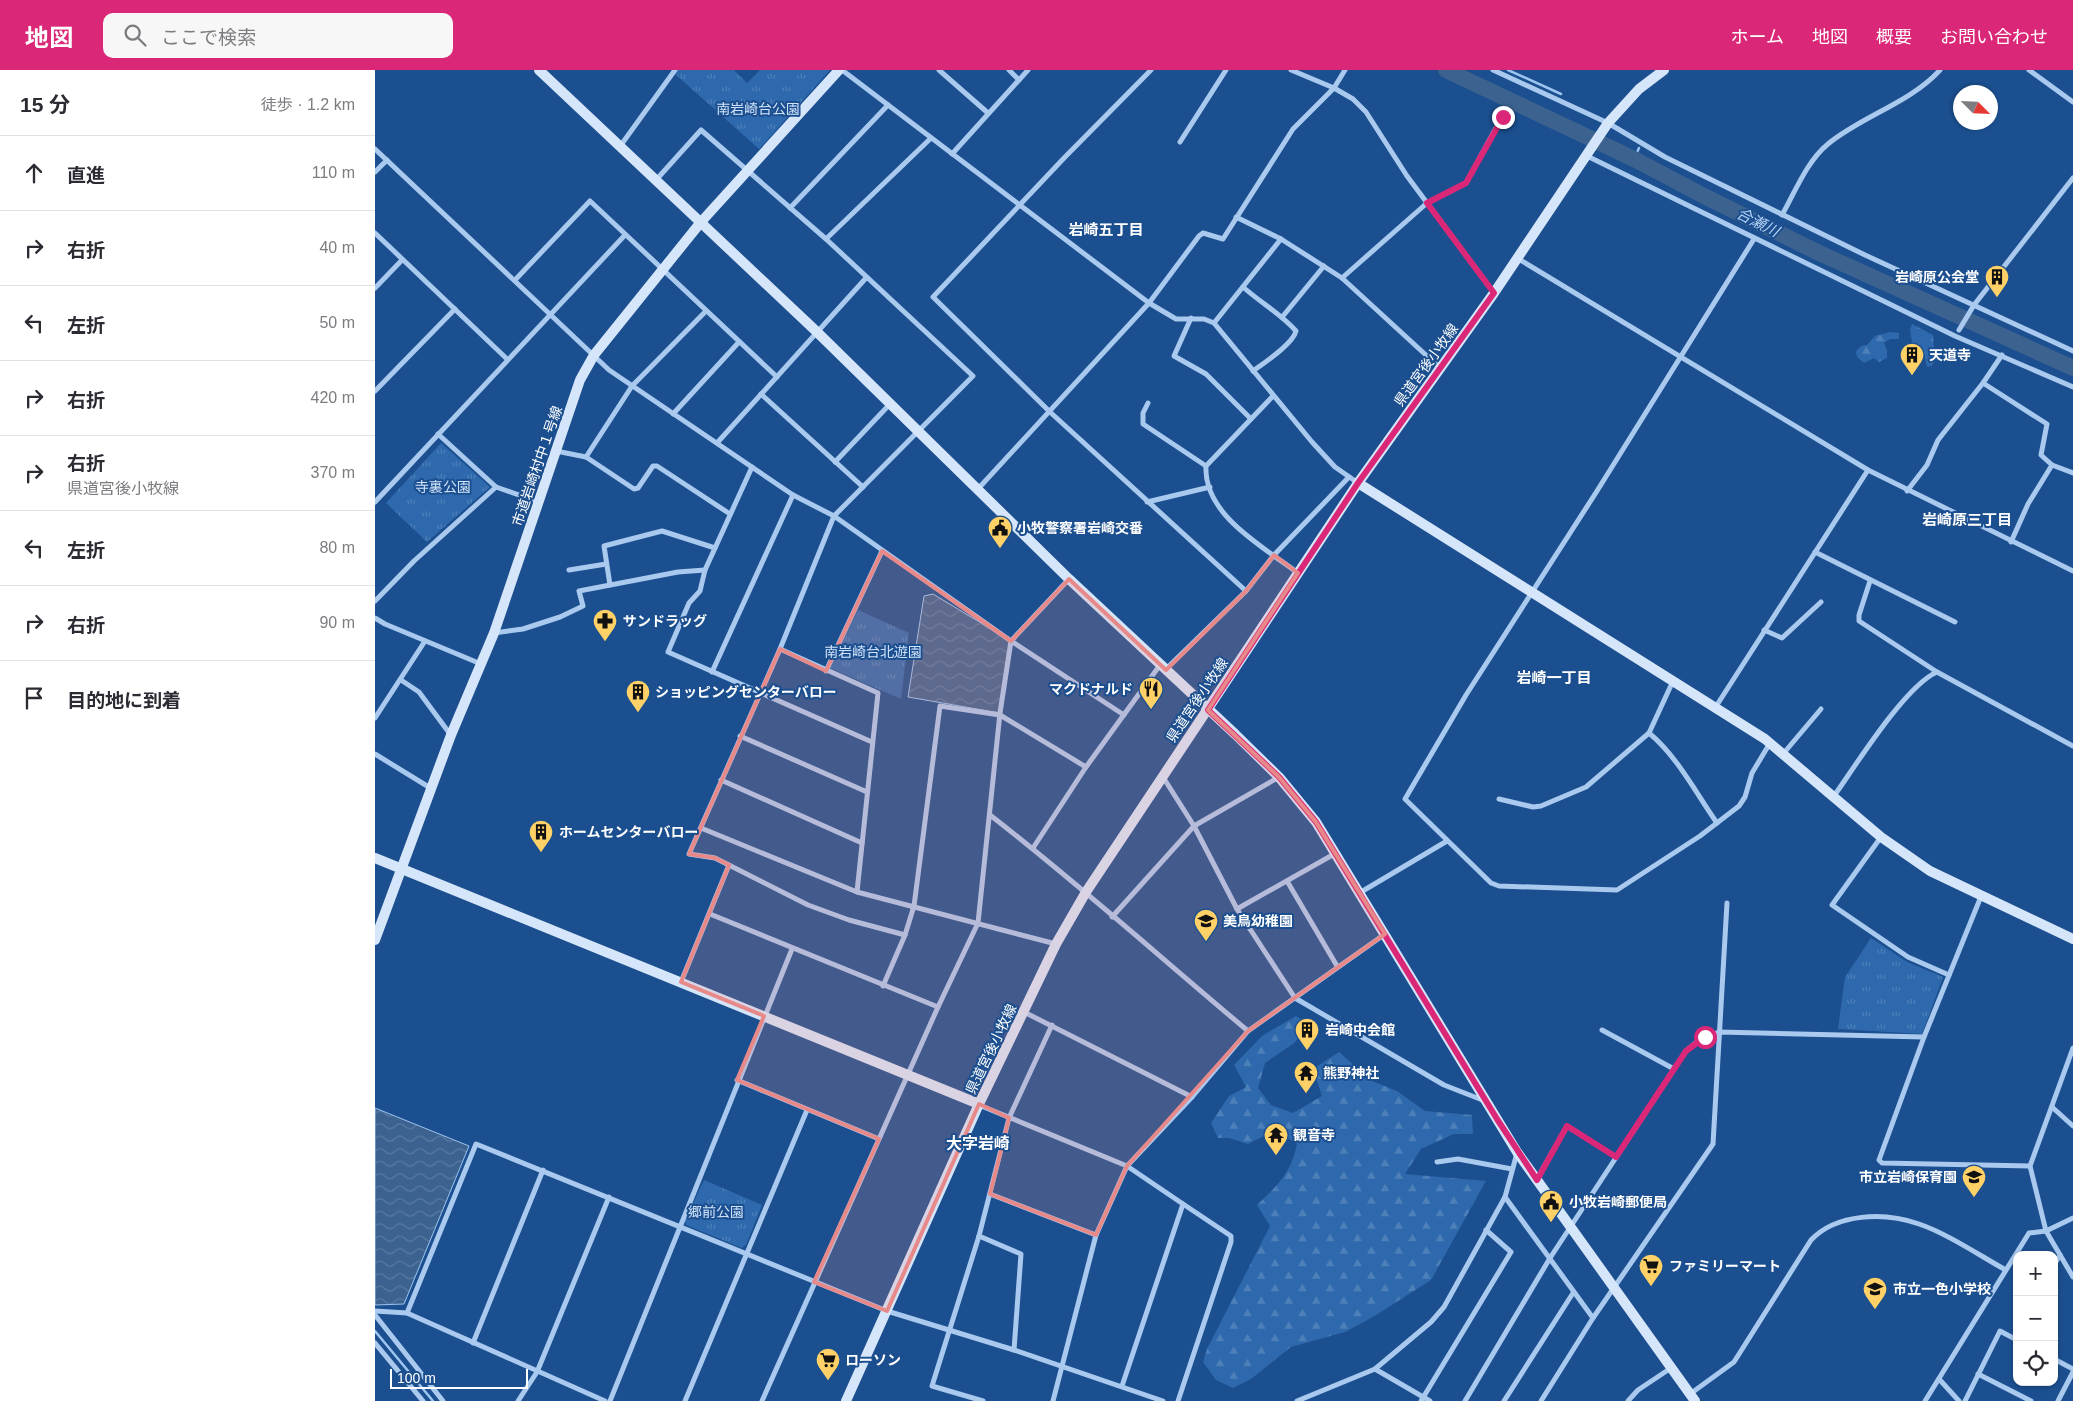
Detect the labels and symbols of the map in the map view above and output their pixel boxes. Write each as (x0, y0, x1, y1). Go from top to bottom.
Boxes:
north arrow (1953, 85, 1998, 130)
park label: 南岩崎台公園 (716, 101, 800, 117)
route end (1492, 106, 1515, 129)
water label: 合瀬川 (1734, 204, 1784, 241)
district label: 岩崎五丁目 (1068, 221, 1144, 238)
building icon: 岩崎原公会堂 (1984, 264, 2010, 298)
place label: 岩崎原公会堂 (1895, 269, 1979, 285)
street label: 県道宮後小牧線 (1391, 321, 1461, 409)
building icon: 天道寺 (1899, 342, 1925, 376)
place label: 天道寺 (1929, 347, 1971, 363)
street label: 市道岩崎村中１号線 (509, 404, 565, 528)
park label: 寺裏公園 (415, 479, 471, 495)
district label: 岩崎原三丁目 (1922, 511, 2012, 528)
public building icon: 小牧警察署岩崎交番 (987, 515, 1013, 549)
place label: 小牧警察署岩崎交番 (1017, 520, 1143, 536)
pharmacy icon: サンドラッグ (592, 608, 618, 642)
place label: サンドラッグ (623, 613, 707, 629)
park label: 南岩崎台北遊園 (824, 644, 922, 660)
street label: 県道宮後小牧線 (1163, 655, 1231, 745)
district label: 岩崎一丁目 (1516, 669, 1592, 686)
restaurant icon: マクドナルド (1138, 676, 1164, 710)
building icon: ショッピングセンターバロー (625, 679, 651, 713)
place label: マクドナルド (1049, 681, 1133, 697)
place label: ショッピングセンターバロー (655, 684, 837, 700)
building icon: ホームセンターバロー (528, 819, 554, 853)
place label: ホームセンターバロー (559, 824, 698, 840)
school or university icon: 美鳥幼稚園 (1193, 908, 1219, 942)
place label: 美鳥幼稚園 (1223, 913, 1293, 929)
street label: 県道宮後小牧線 (962, 1001, 1020, 1097)
building icon: 岩崎中会館 (1294, 1017, 1320, 1051)
place label: 岩崎中会館 (1325, 1022, 1395, 1038)
route start (1694, 1026, 1717, 1049)
temple icon: 熊野神社 (1293, 1060, 1319, 1094)
place label: 熊野神社 (1323, 1065, 1379, 1081)
temple icon: 観音寺 (1263, 1122, 1289, 1156)
place label: 観音寺 (1293, 1127, 1335, 1143)
district label: 大字岩崎 (946, 1135, 1010, 1152)
school or university icon: 市立岩崎保育園 (1961, 1164, 1987, 1198)
place label: 市立岩崎保育園 (1859, 1169, 1957, 1185)
public building icon: 小牧岩崎郵便局 (1538, 1189, 1564, 1223)
place label: 小牧岩崎郵便局 (1569, 1194, 1667, 1210)
park label: 郷前公園 (688, 1204, 744, 1220)
supermarket icon: ファミリーマート (1638, 1253, 1664, 1287)
place label: ファミリーマート (1669, 1258, 1781, 1274)
school or university icon: 市立一色小学校 (1862, 1276, 1888, 1310)
place label: 市立一色小学校 (1893, 1281, 1991, 1297)
supermarket icon: ローソン (815, 1347, 841, 1381)
place label: ローソン (845, 1352, 901, 1368)
scale bar (390, 1366, 527, 1389)

